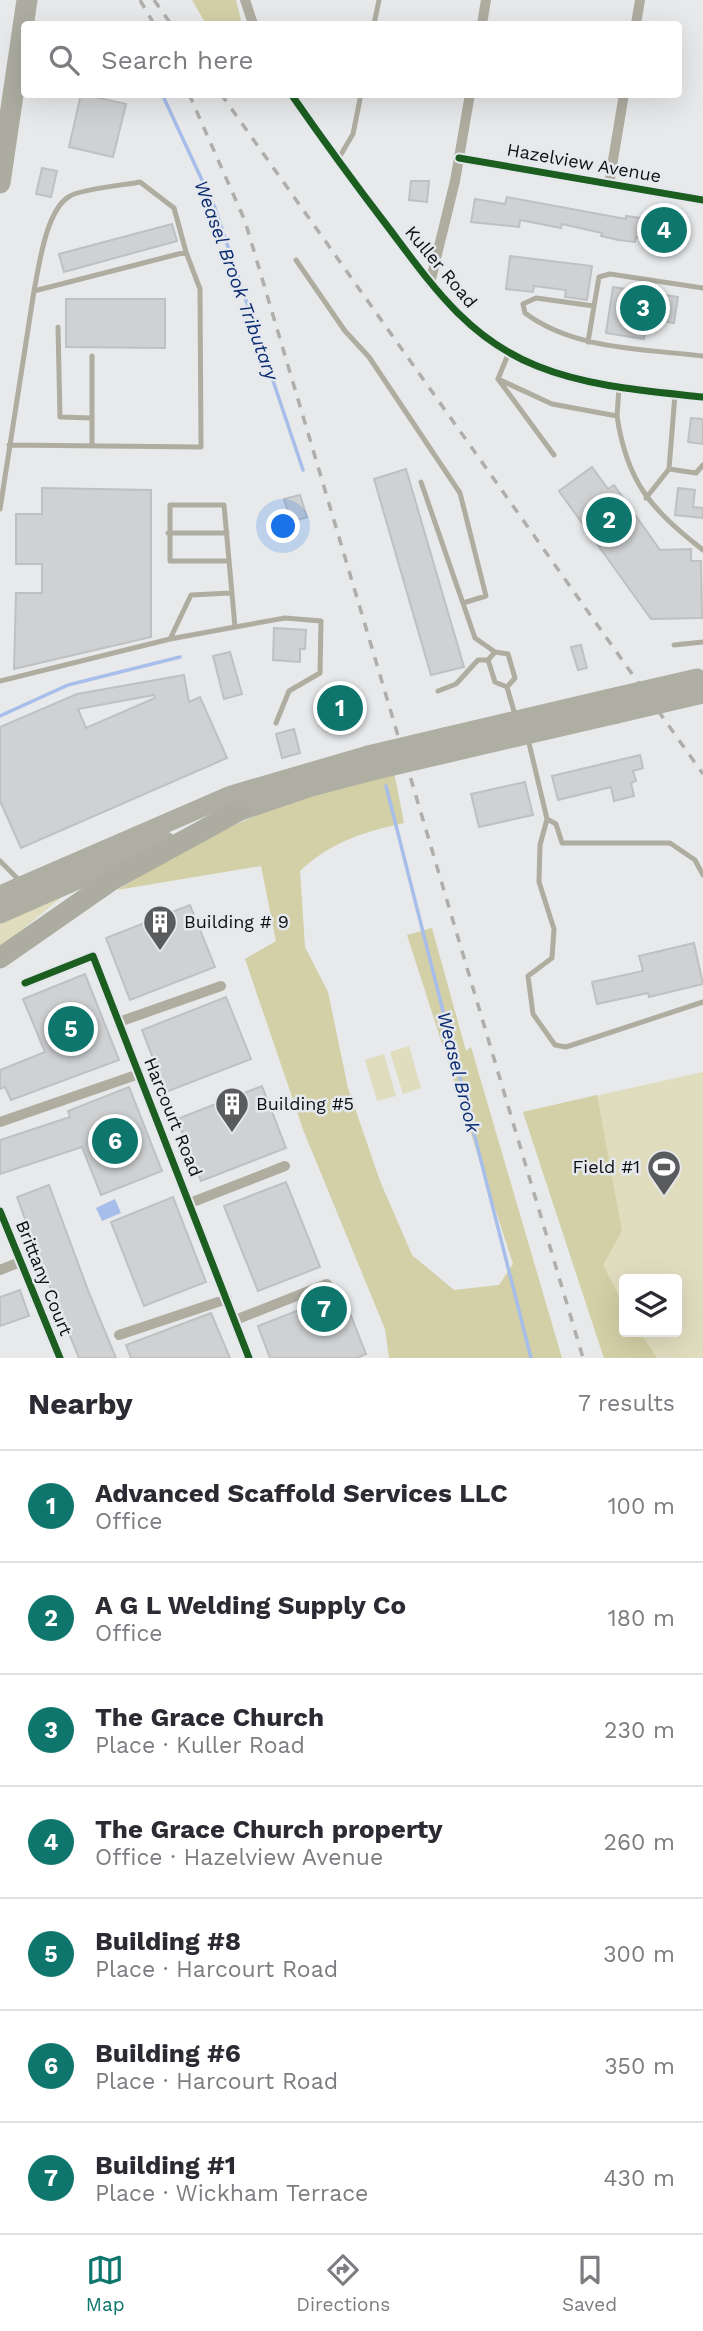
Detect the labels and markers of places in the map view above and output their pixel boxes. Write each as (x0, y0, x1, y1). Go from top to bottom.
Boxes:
pin: 4 (641, 204, 687, 256)
pin: 3 (620, 282, 666, 334)
pin: 2 (586, 494, 632, 546)
pin: 1 (317, 682, 363, 734)
building icon: Building # 9 (141, 903, 179, 952)
place label: Building # 9 (184, 911, 289, 932)
pin: 5 (48, 1003, 94, 1055)
building icon: Building #5 (213, 1085, 251, 1134)
place label: Building #5 (256, 1093, 354, 1114)
pin: 6 (92, 1115, 138, 1167)
sports icon: Field #1 (645, 1148, 683, 1197)
place label: Field #1 (572, 1156, 640, 1177)
pin: 7 (301, 1283, 347, 1335)

